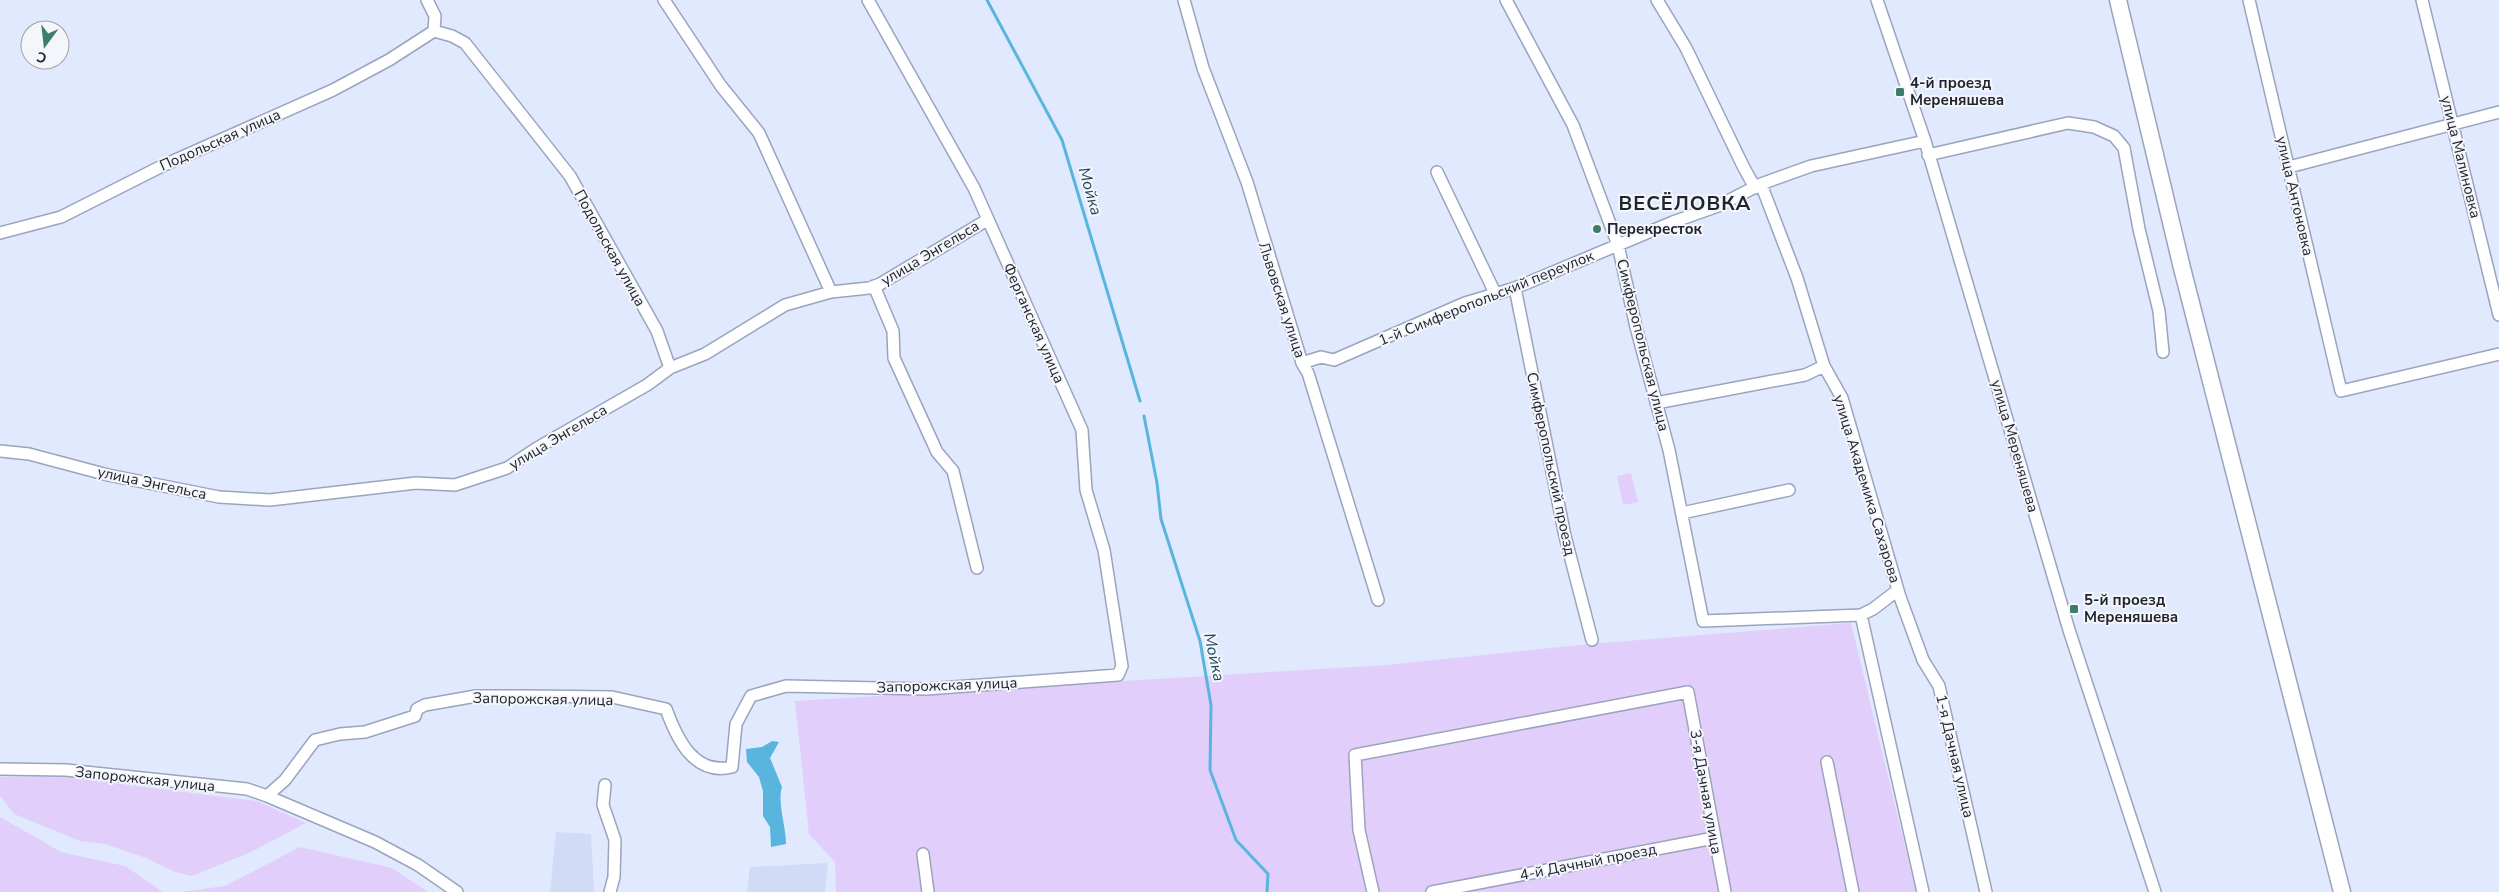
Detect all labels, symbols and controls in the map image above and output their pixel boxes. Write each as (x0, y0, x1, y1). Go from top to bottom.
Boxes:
north arrow (20, 20, 70, 70)
text: С (34, 47, 49, 67)
place label: 4-й проезд Мереняшева (1910, 73, 2004, 110)
marker: 4-й проезд Мереняшева (1894, 86, 1906, 98)
street label: улица Малиновка (2436, 94, 2486, 220)
street label: Подольская улица (156, 104, 284, 176)
street label: улица Антоновка (2272, 134, 2318, 258)
water label: Мойка (1073, 165, 1107, 218)
street label: Подольская улица (570, 186, 650, 310)
district label: ВЕСЁЛОВКА (1619, 190, 1751, 217)
street label: улица Энгельса (877, 216, 983, 290)
place label: Перекресток (1607, 219, 1702, 239)
marker: Перекресток (1591, 223, 1603, 235)
street label: Львовская улица (1254, 239, 1310, 361)
street label: 1-й Симферопольский переулок (1375, 246, 1597, 350)
street label: Симферопольская улица (1612, 257, 1674, 433)
street label: Ферганская улица (998, 260, 1070, 386)
street label: Симферопольский проезд (1522, 370, 1580, 558)
street label: улица Мереняшева (1987, 377, 2043, 515)
street label: улица Академика Сахарова (1829, 392, 1905, 586)
street label: улица Энгельса (505, 400, 611, 474)
street label: улица Энгельса (96, 462, 208, 504)
place label: 5-й проезд Мереняшева (2084, 590, 2178, 627)
marker: 5-й проезд Мереняшева (2068, 603, 2080, 615)
water label: Мойка (1198, 631, 1230, 684)
street label: Запорожская улица (876, 673, 1018, 697)
street label: Запорожская улица (472, 688, 614, 710)
street label: 1-я Дачная улица (1931, 692, 1979, 820)
street label: 3-я Дачная улица (1685, 728, 1727, 856)
street label: Запорожская улица (74, 762, 216, 796)
street label: 4-й Дачный проезд (1518, 839, 1658, 885)

